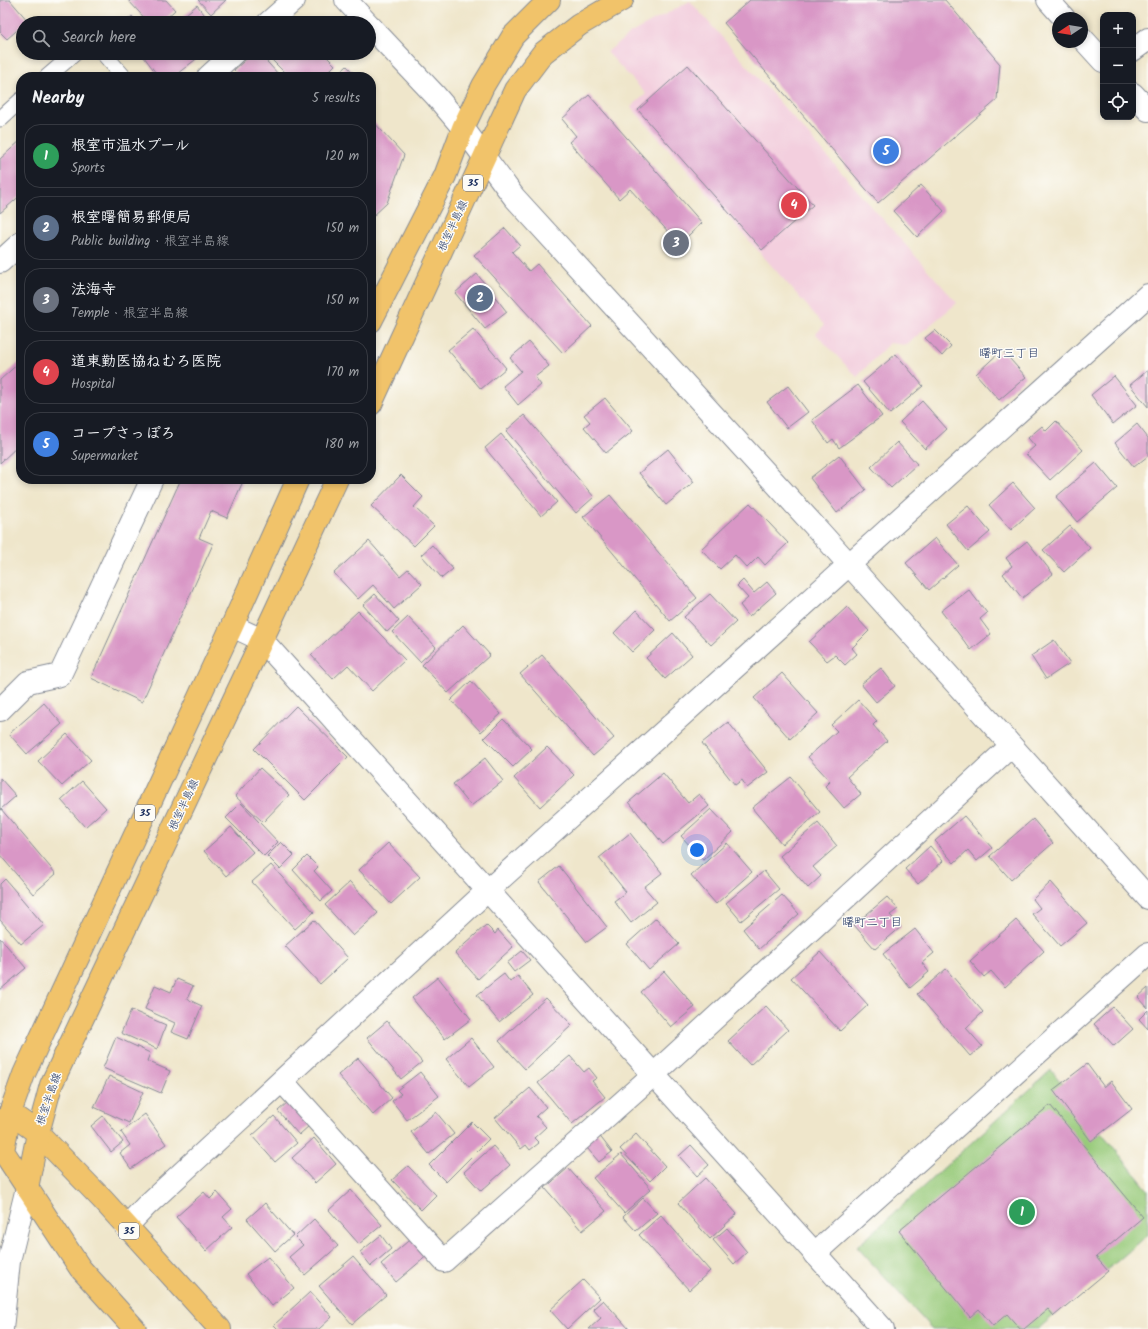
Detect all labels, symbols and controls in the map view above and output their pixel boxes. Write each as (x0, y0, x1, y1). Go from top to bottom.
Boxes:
north arrow (1052, 12, 1088, 48)
map controls (1100, 12, 1136, 120)
button: + (1100, 12, 1136, 48)
search box (16, 16, 376, 60)
text: Search here (62, 26, 136, 50)
icon: search (30, 27, 52, 49)
button: − (1100, 48, 1136, 84)
button: locate (1100, 84, 1136, 120)
text: Nearby (32, 85, 84, 112)
text: 5 results (312, 88, 360, 109)
text: 根室市温水プール (71, 134, 190, 158)
pin: 5 (873, 136, 899, 166)
text: 1 (44, 146, 48, 167)
text: 120 m (325, 146, 359, 167)
text: Sports (71, 158, 105, 179)
road number: 35 (463, 175, 483, 191)
pin: 4 (781, 190, 807, 220)
street label: 根室半島線 (433, 197, 473, 255)
text: 根室曙簡易郵便局 (71, 206, 191, 230)
text: 2 (42, 218, 50, 239)
text: 150 m (326, 218, 359, 239)
pin: 3 (663, 228, 689, 258)
text: Public building · 根室半島線 (71, 231, 229, 252)
text: 法海寺 (71, 278, 116, 302)
pin: 2 (467, 283, 493, 313)
text: 3 (42, 290, 50, 311)
text: 150 m (326, 290, 359, 311)
text: Temple · 根室半島線 (71, 303, 188, 324)
district label: 曙町三丁目 (979, 344, 1039, 363)
text: 道東勤医協ねむろ医院 (71, 350, 221, 374)
text: 4 (42, 362, 50, 383)
text: 170 m (327, 362, 359, 383)
text: Hospital (71, 374, 115, 395)
text: コープさっぽろ (71, 422, 175, 446)
text: 5 (43, 434, 49, 455)
text: 180 m (325, 434, 359, 455)
text: Supermarket (71, 446, 138, 467)
street label: 根室半島線 (164, 776, 204, 834)
road number: 35 (135, 805, 155, 821)
your location (687, 840, 707, 860)
district label: 曙町二丁目 (842, 913, 902, 932)
street label: 根室半島線 (32, 1070, 66, 1128)
pin: 1 (1009, 1197, 1035, 1227)
road number: 35 (119, 1223, 139, 1239)

